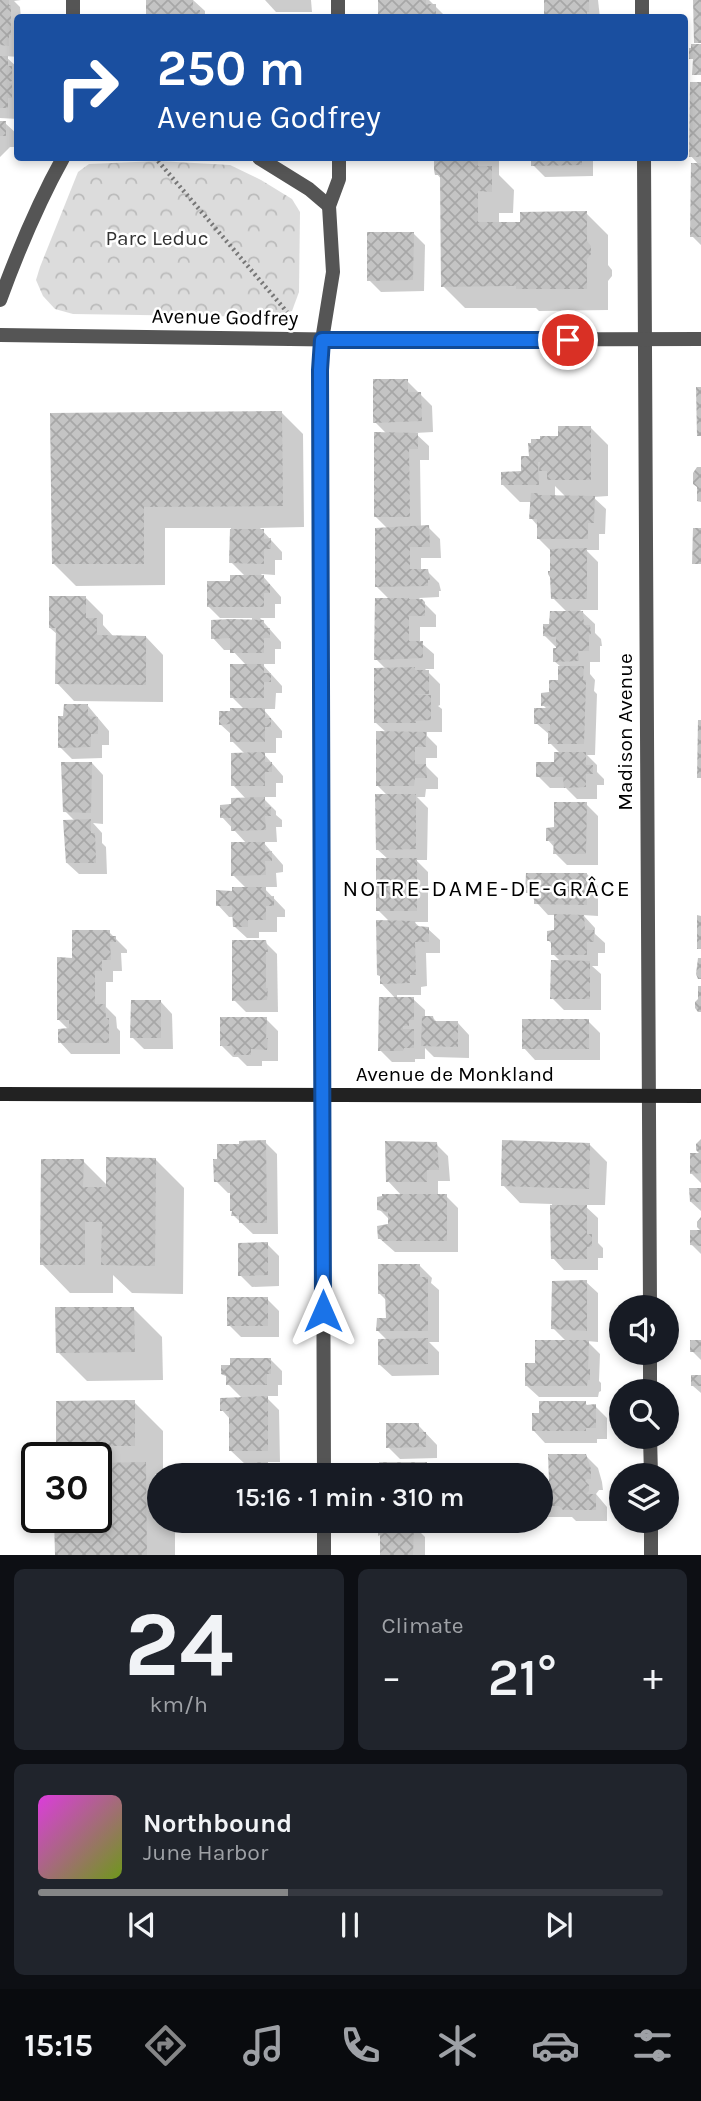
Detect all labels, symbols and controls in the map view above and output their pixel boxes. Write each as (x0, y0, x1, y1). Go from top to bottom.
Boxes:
text: 250 m (157, 40, 305, 97)
icon: right (42, 42, 133, 133)
text: Avenue Godfrey (157, 99, 381, 136)
park label: Parc Leduc (105, 226, 209, 250)
street label: Avenue Godfrey (151, 304, 299, 330)
pin (538, 310, 598, 370)
icon: arrive (549, 321, 587, 359)
street label: Madison Avenue (613, 653, 637, 811)
district label: NOTRE-DAME-DE-GRÂCE (342, 875, 632, 902)
street label: Avenue de Monkland (356, 1062, 554, 1086)
position arrow (286, 1274, 360, 1348)
map controls (609, 1295, 679, 1533)
button: sound (609, 1295, 679, 1365)
button: search (609, 1379, 679, 1449)
speed limit sign: 30 (21, 1442, 112, 1533)
button: layers (609, 1463, 679, 1533)
text: 15:16 · 1 min · 310 m (236, 1482, 464, 1513)
text: 24 (124, 1592, 233, 1698)
text: Climate (382, 1612, 464, 1639)
text: 21° (488, 1647, 557, 1708)
text: − (382, 1655, 401, 1700)
text: + (643, 1655, 663, 1700)
text: km/h (150, 1691, 208, 1718)
text: Northbound (143, 1808, 292, 1839)
text: June Harbor (143, 1839, 268, 1866)
icon: previous (123, 1906, 161, 1944)
icon: pause (331, 1906, 369, 1944)
icon: next (540, 1906, 578, 1944)
icon: directions (141, 2021, 190, 2070)
icon: music (239, 2021, 288, 2070)
icon: phone (336, 2021, 385, 2070)
icon: climate (433, 2021, 482, 2070)
icon: car (531, 2021, 580, 2070)
icon: filters (628, 2021, 677, 2070)
text: 15:15 (24, 2027, 93, 2064)

